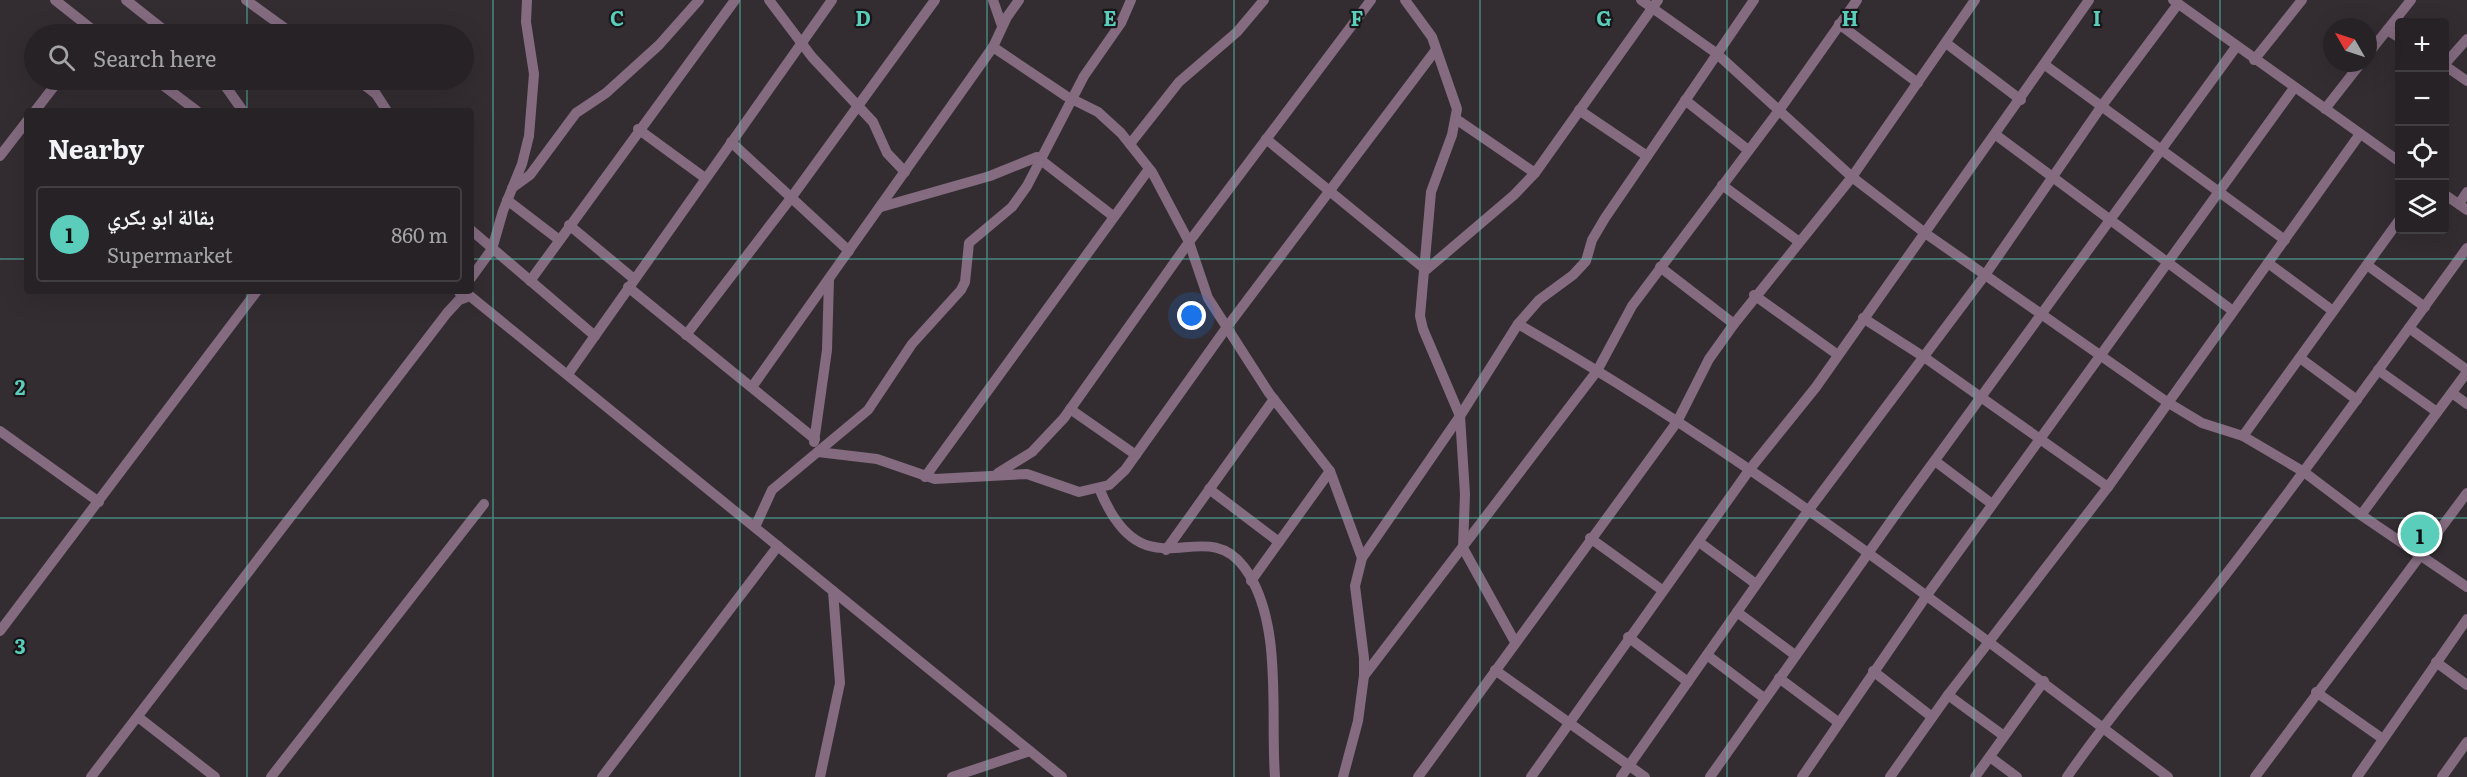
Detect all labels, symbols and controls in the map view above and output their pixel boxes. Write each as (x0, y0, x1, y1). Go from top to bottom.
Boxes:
text: C (610, 2, 624, 32)
text: D (855, 2, 871, 32)
text: E (1103, 2, 1117, 32)
text: F (1351, 2, 1364, 32)
text: G (1596, 2, 1612, 32)
text: H (1842, 2, 1858, 32)
text: I (2093, 2, 2101, 32)
north arrow (2323, 18, 2377, 72)
map controls (2395, 18, 2449, 234)
button: + (2395, 18, 2449, 72)
search box (24, 24, 474, 90)
icon: search (45, 41, 78, 74)
text: Search here (93, 41, 216, 74)
button: − (2395, 72, 2449, 126)
button: locate (2395, 126, 2449, 180)
text: Nearby (48, 128, 144, 167)
button: layers (2395, 180, 2449, 234)
text: بقالة ابو بكري (107, 199, 214, 232)
text: 1 (65, 219, 74, 249)
text: 860 m (391, 219, 448, 249)
text: Supermarket (107, 239, 233, 269)
your location (1177, 301, 1206, 330)
text: 2 (15, 371, 26, 401)
pin: 1 (2400, 512, 2440, 556)
text: 3 (14, 630, 26, 660)

